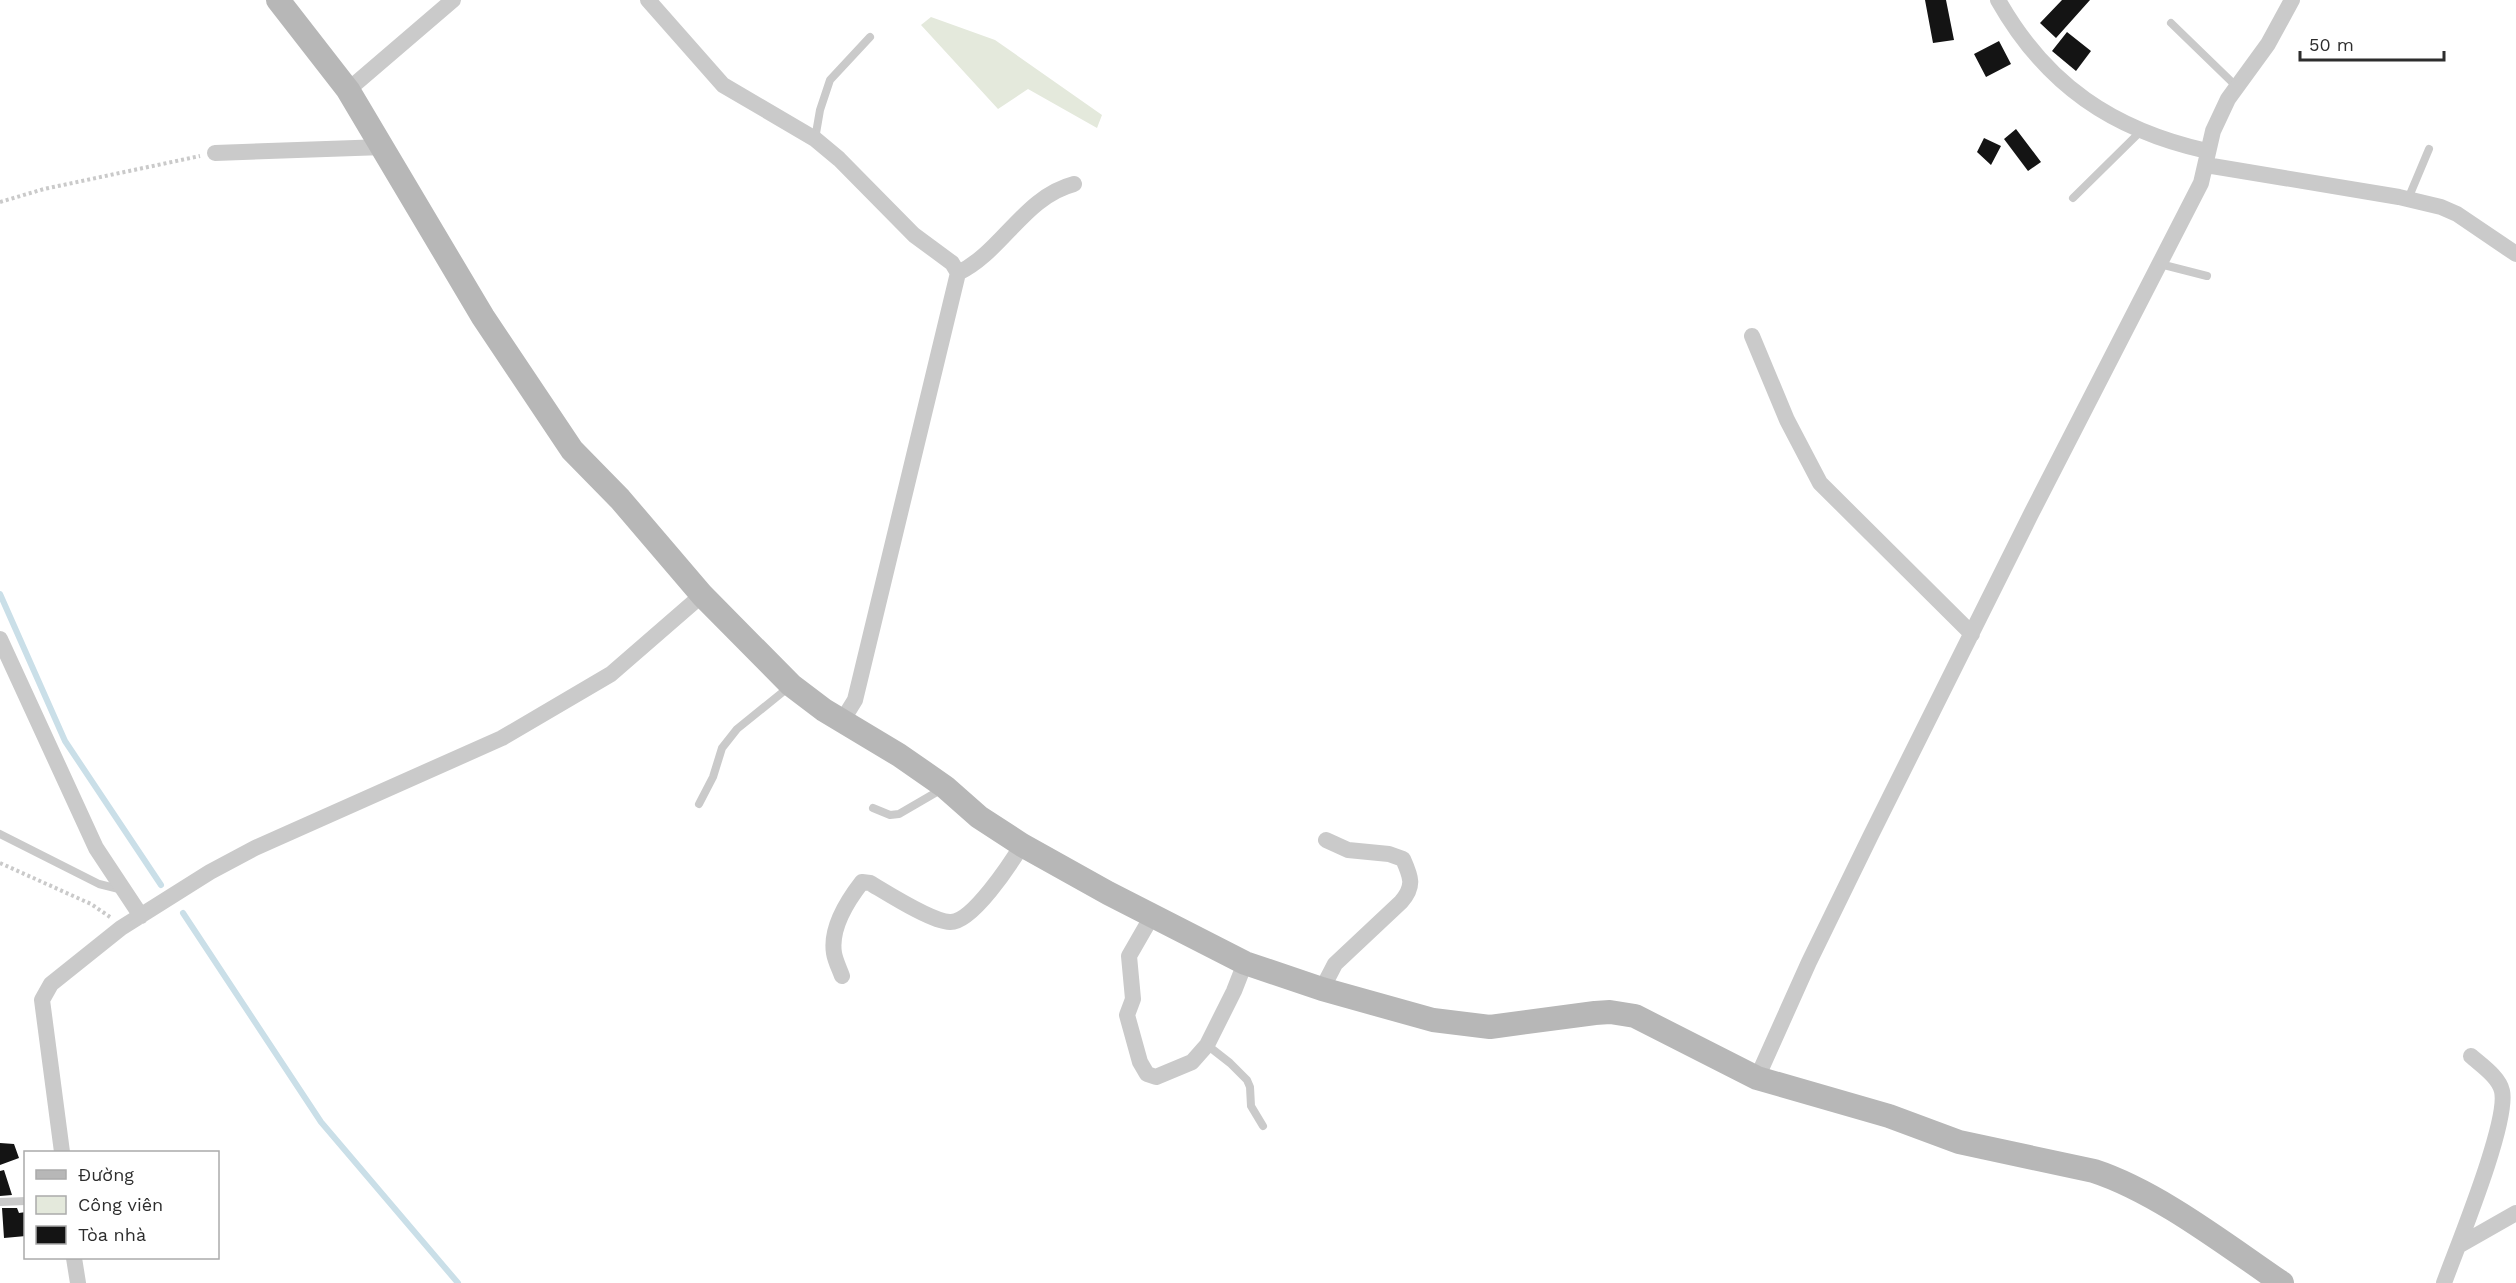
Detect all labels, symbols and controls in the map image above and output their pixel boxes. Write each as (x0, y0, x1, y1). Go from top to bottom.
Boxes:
scale bar (2300, 24, 2444, 62)
text: 50 m (2309, 34, 2354, 55)
legend (24, 1151, 219, 1259)
text: Đường (78, 1164, 134, 1185)
text: Công viên (78, 1194, 163, 1215)
text: Tòa nhà (78, 1224, 146, 1245)

